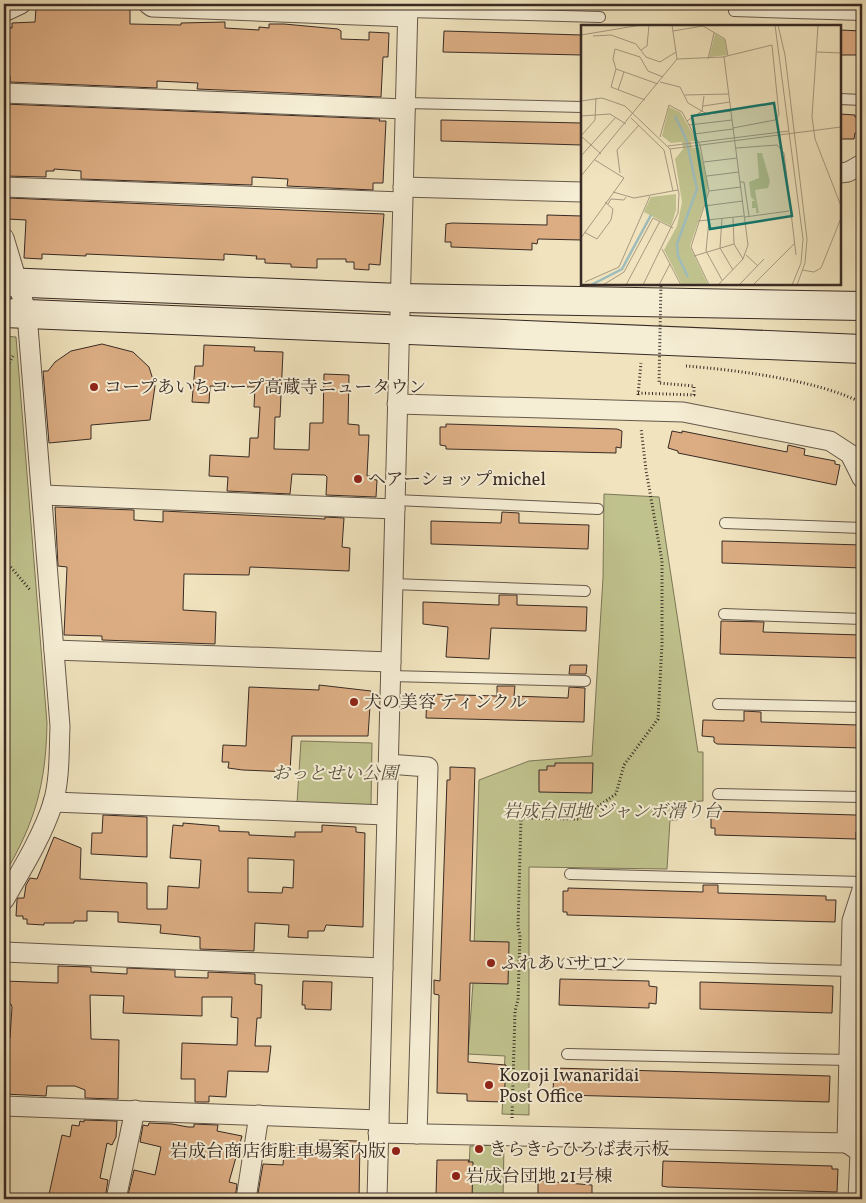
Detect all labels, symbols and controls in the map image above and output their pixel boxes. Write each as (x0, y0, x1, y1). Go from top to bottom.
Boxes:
inset map (581, 25, 841, 285)
place label: コープあいちコープ高蔵寺ニュータウン (104, 376, 426, 401)
marker: コープあいちコープ高蔵寺ニュータウン (88, 381, 100, 393)
place label: ヘアーショップmichel (368, 468, 546, 493)
marker: ヘアーショップmichel (352, 473, 364, 485)
place label: 犬の美容 ティンクル (364, 691, 527, 716)
marker: 犬の美容 ティンクル (348, 696, 360, 708)
park label: おっとせい公園 (272, 762, 401, 787)
park label: 岩成台団地 ジャンボ滑り台 (503, 800, 722, 825)
place label: ふれあいサロン (501, 952, 627, 977)
marker: ふれあいサロン (485, 957, 497, 969)
place label: Kozoji Iwanaridai Post Office (499, 1064, 639, 1110)
marker: Kozoji Iwanaridai Post Office (483, 1079, 495, 1091)
place label: きらきらひろば表示板 (489, 1138, 669, 1163)
place label: 岩成台商店街駐車場案内版 (170, 1140, 386, 1165)
marker: きらきらひろば表示板 (473, 1143, 485, 1155)
marker: 岩成台商店街駐車場案内版 (390, 1145, 402, 1157)
place label: 岩成台団地 21号棟 (466, 1165, 612, 1190)
marker: 岩成台団地 21号棟 (450, 1170, 462, 1182)

